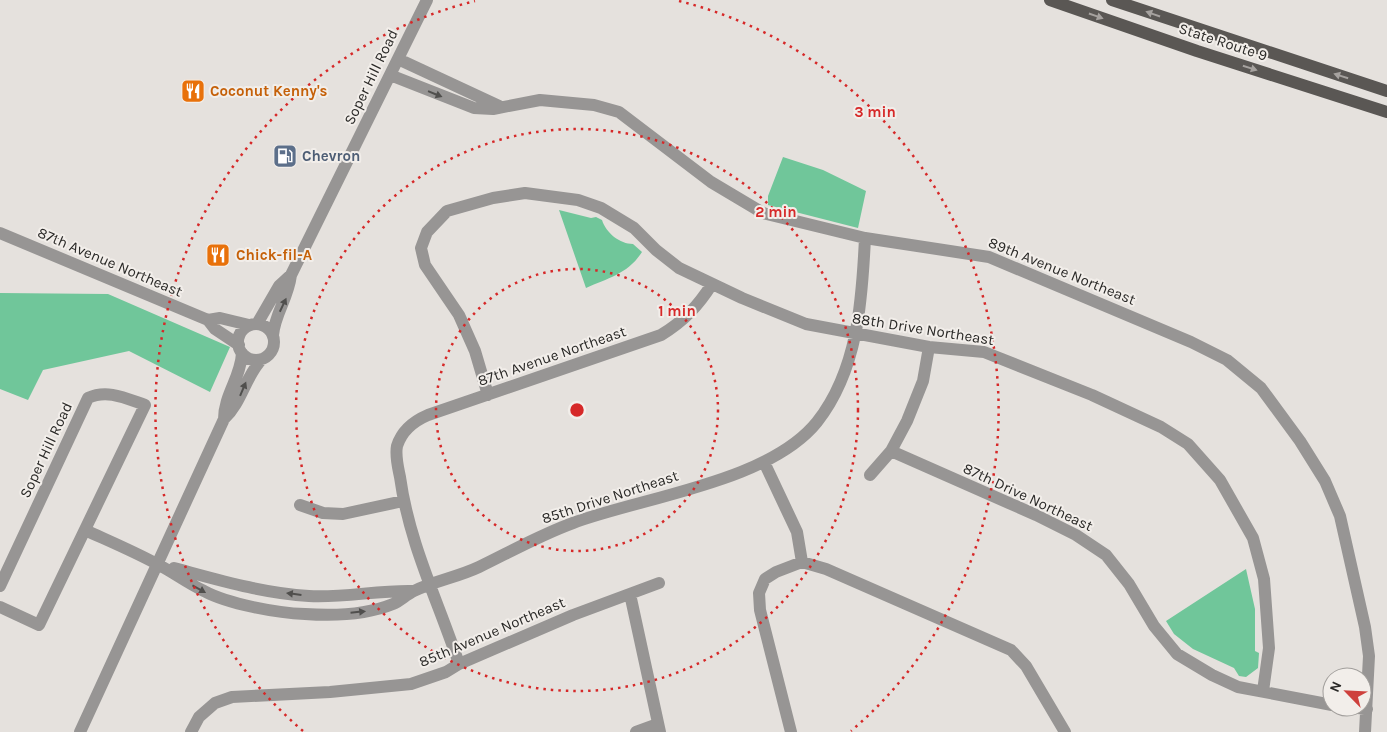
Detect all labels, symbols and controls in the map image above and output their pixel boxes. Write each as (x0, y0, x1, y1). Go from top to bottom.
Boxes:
one-way arrow (1145, 10, 1160, 18)
one-way arrow (1089, 13, 1104, 20)
street label: State Route 9 (1176, 19, 1270, 65)
street label: Soper Hill Road (340, 26, 402, 128)
one-way arrow (1243, 65, 1258, 72)
one-way arrow (1333, 72, 1348, 80)
restaurant icon: Coconut Kenny's (180, 78, 206, 104)
place label: Coconut Kenny's (210, 82, 328, 100)
one-way arrow (428, 90, 442, 98)
text: 3 min (854, 103, 896, 121)
fuel station icon: Chevron (272, 143, 298, 169)
place label: Chevron (302, 147, 360, 165)
text: 2 min (755, 203, 797, 221)
street label: 87th Avenue Northeast (35, 223, 185, 301)
street label: 89th Avenue Northeast (986, 233, 1139, 309)
restaurant icon: Chick-fil-A (205, 242, 231, 268)
place label: Chick-fil-A (236, 246, 313, 264)
one-way arrow (278, 298, 287, 313)
text: 1 min (658, 302, 696, 320)
street label: 88th Drive Northeast (851, 309, 996, 349)
street label: 87th Avenue Northeast (476, 322, 629, 390)
one-way arrow (239, 381, 247, 396)
street label: Soper Hill Road (16, 399, 76, 501)
centre of rings (568, 401, 586, 419)
street label: 87th Drive Northeast (960, 459, 1096, 535)
street label: 85th Drive Northeast (539, 466, 681, 528)
one-way arrow (193, 584, 206, 593)
one-way arrow (286, 590, 302, 598)
street label: 85th Avenue Northeast (416, 593, 568, 671)
one-way arrow (350, 608, 366, 616)
north arrow (1322, 667, 1372, 717)
text: N (1326, 679, 1345, 695)

